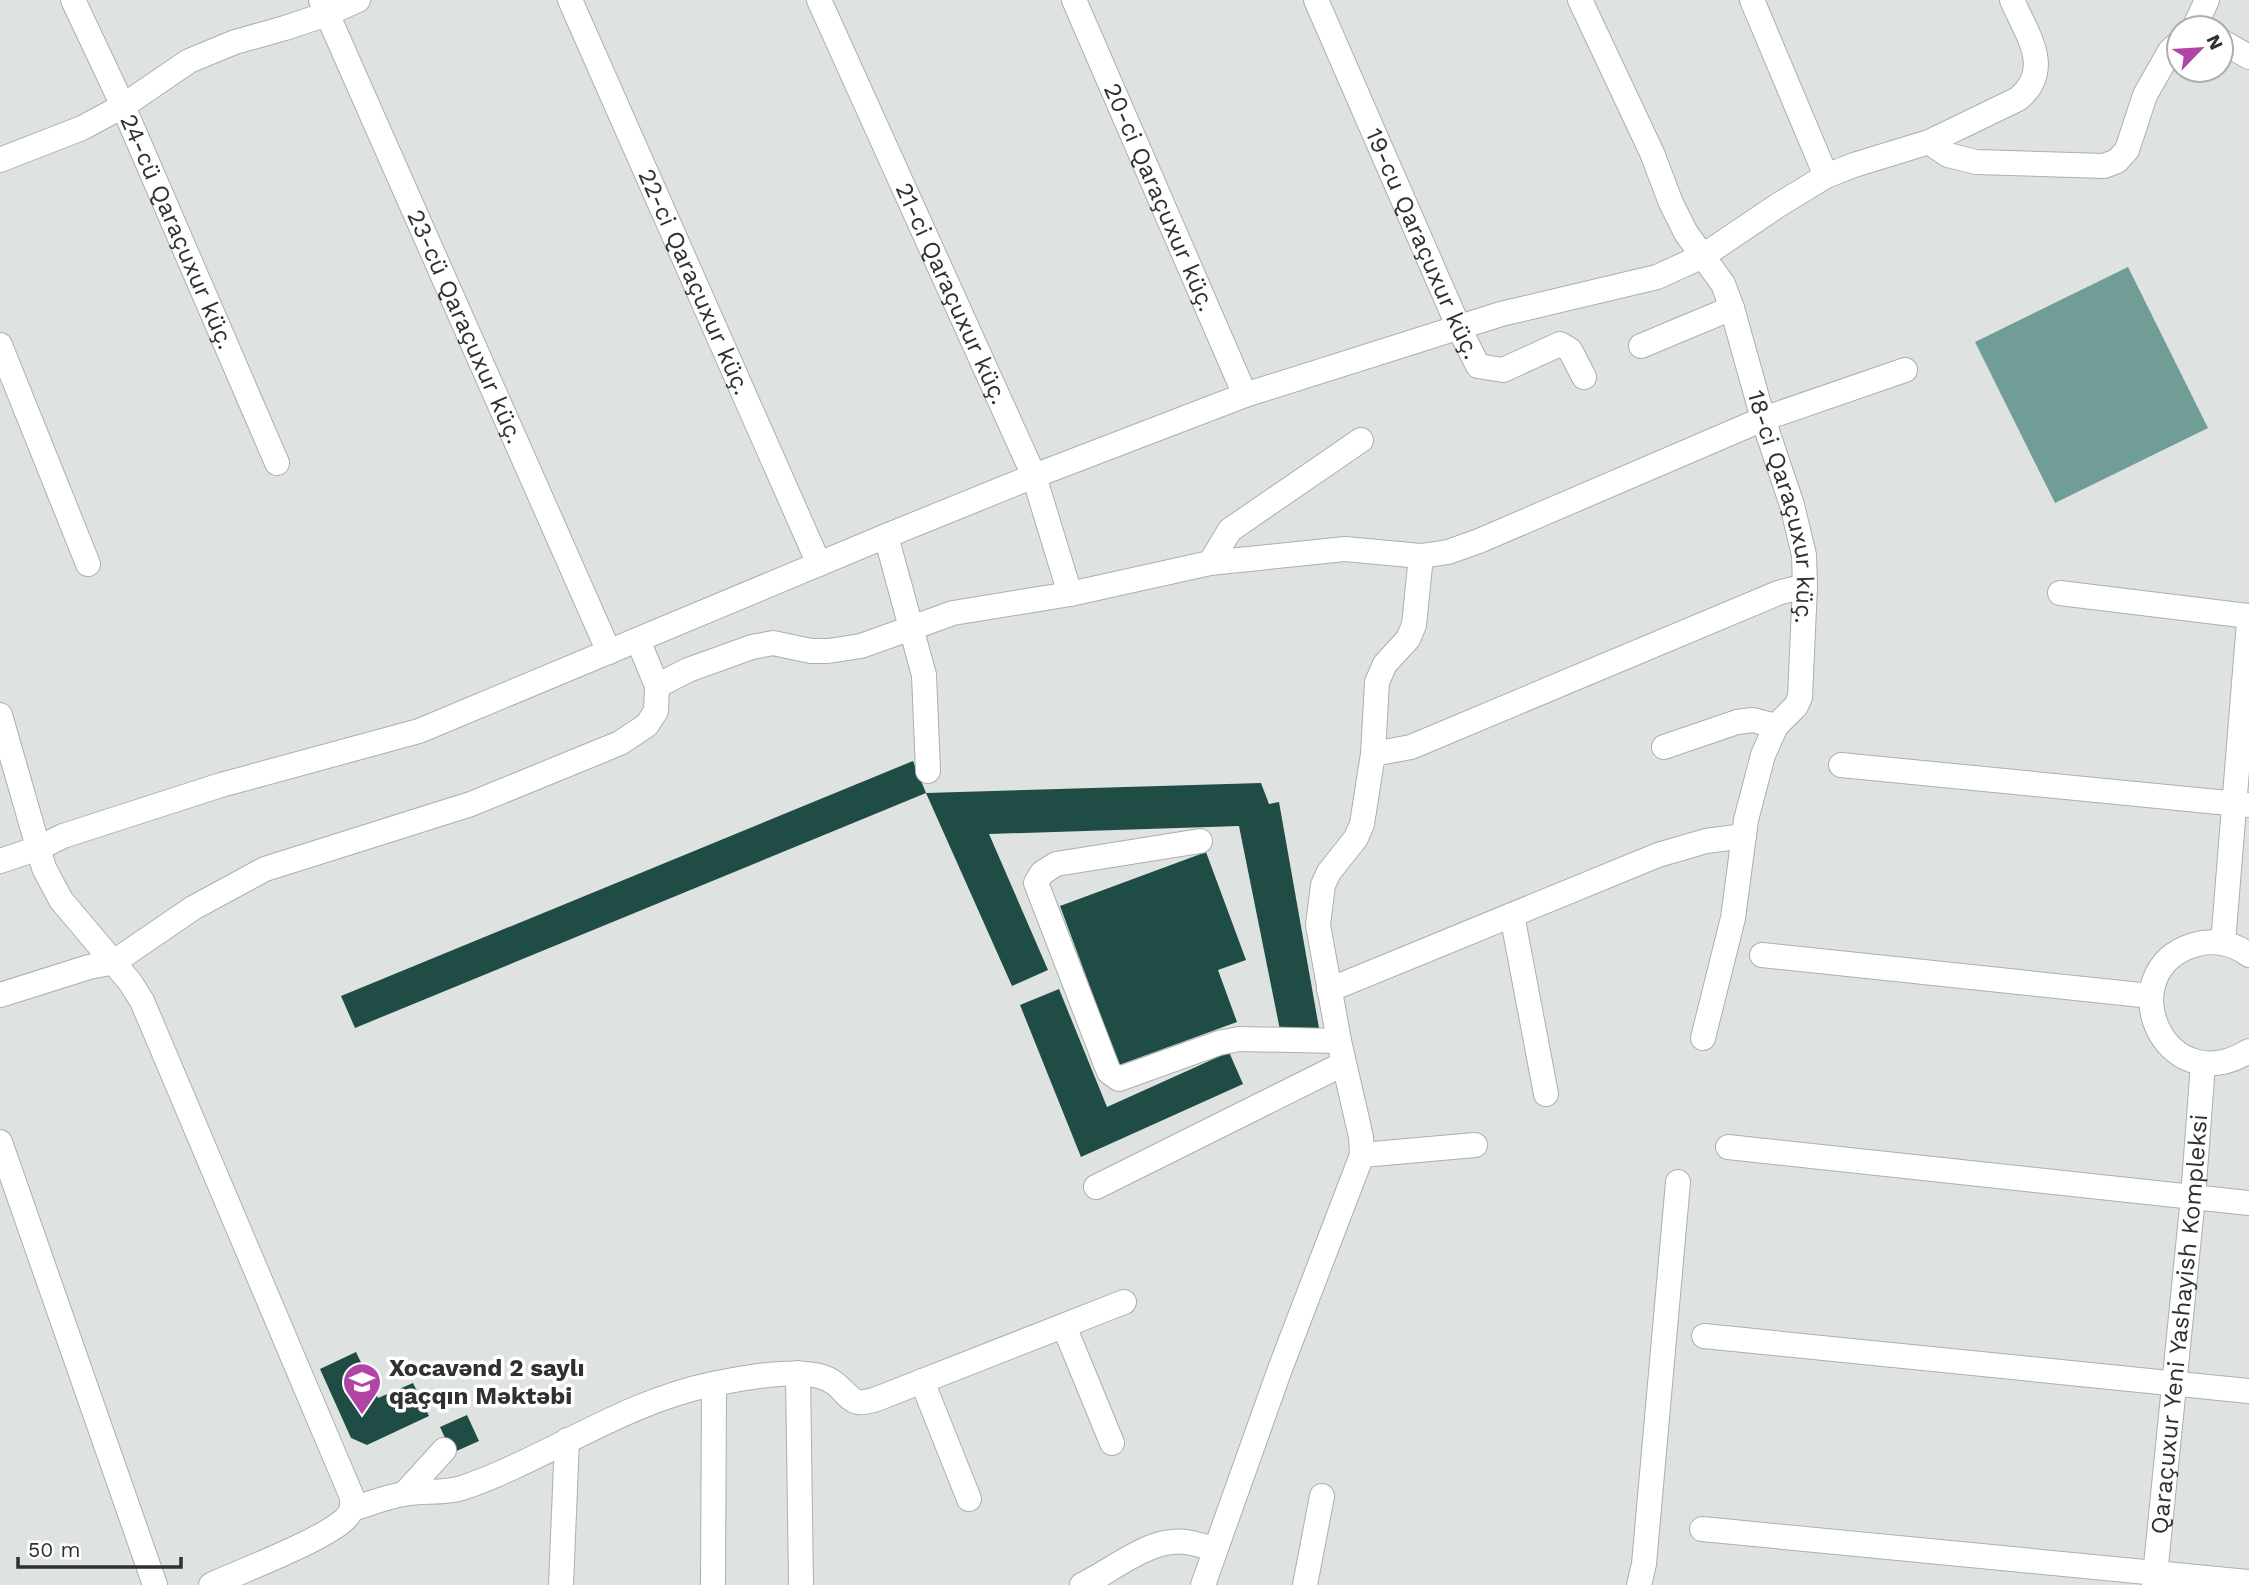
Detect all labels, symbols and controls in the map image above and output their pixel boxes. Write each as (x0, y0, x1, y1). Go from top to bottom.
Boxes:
north arrow (2165, 14, 2235, 84)
text: N (2202, 31, 2228, 53)
street label: 20-ci Qaraçuxur küç. (1098, 79, 1221, 315)
street label: 24-cü Qaraçuxur küç. (114, 110, 240, 353)
street label: 19-cu Qaraçuxur küç. (1360, 124, 1486, 364)
street label: 22-ci Qaraçuxur küç. (632, 165, 756, 399)
street label: 21-ci Qaraçuxur küç. (889, 178, 1014, 409)
street label: 23-cü Qaraçuxur küç. (401, 205, 529, 448)
street label: 18-ci Qaraçuxur küç. (1742, 387, 1819, 625)
street label: Qaraçuxur Yeni Yashayish Kompleksi (2145, 1113, 2213, 1536)
place label: Xocavənd 2 saylı qaçqın Məktəbi (389, 1354, 585, 1410)
school or university icon: Xocavənd 2 saylı qaçqın Məktəbi (341, 1361, 383, 1416)
scale bar (18, 1526, 180, 1570)
text: 50 m (28, 1537, 80, 1562)

